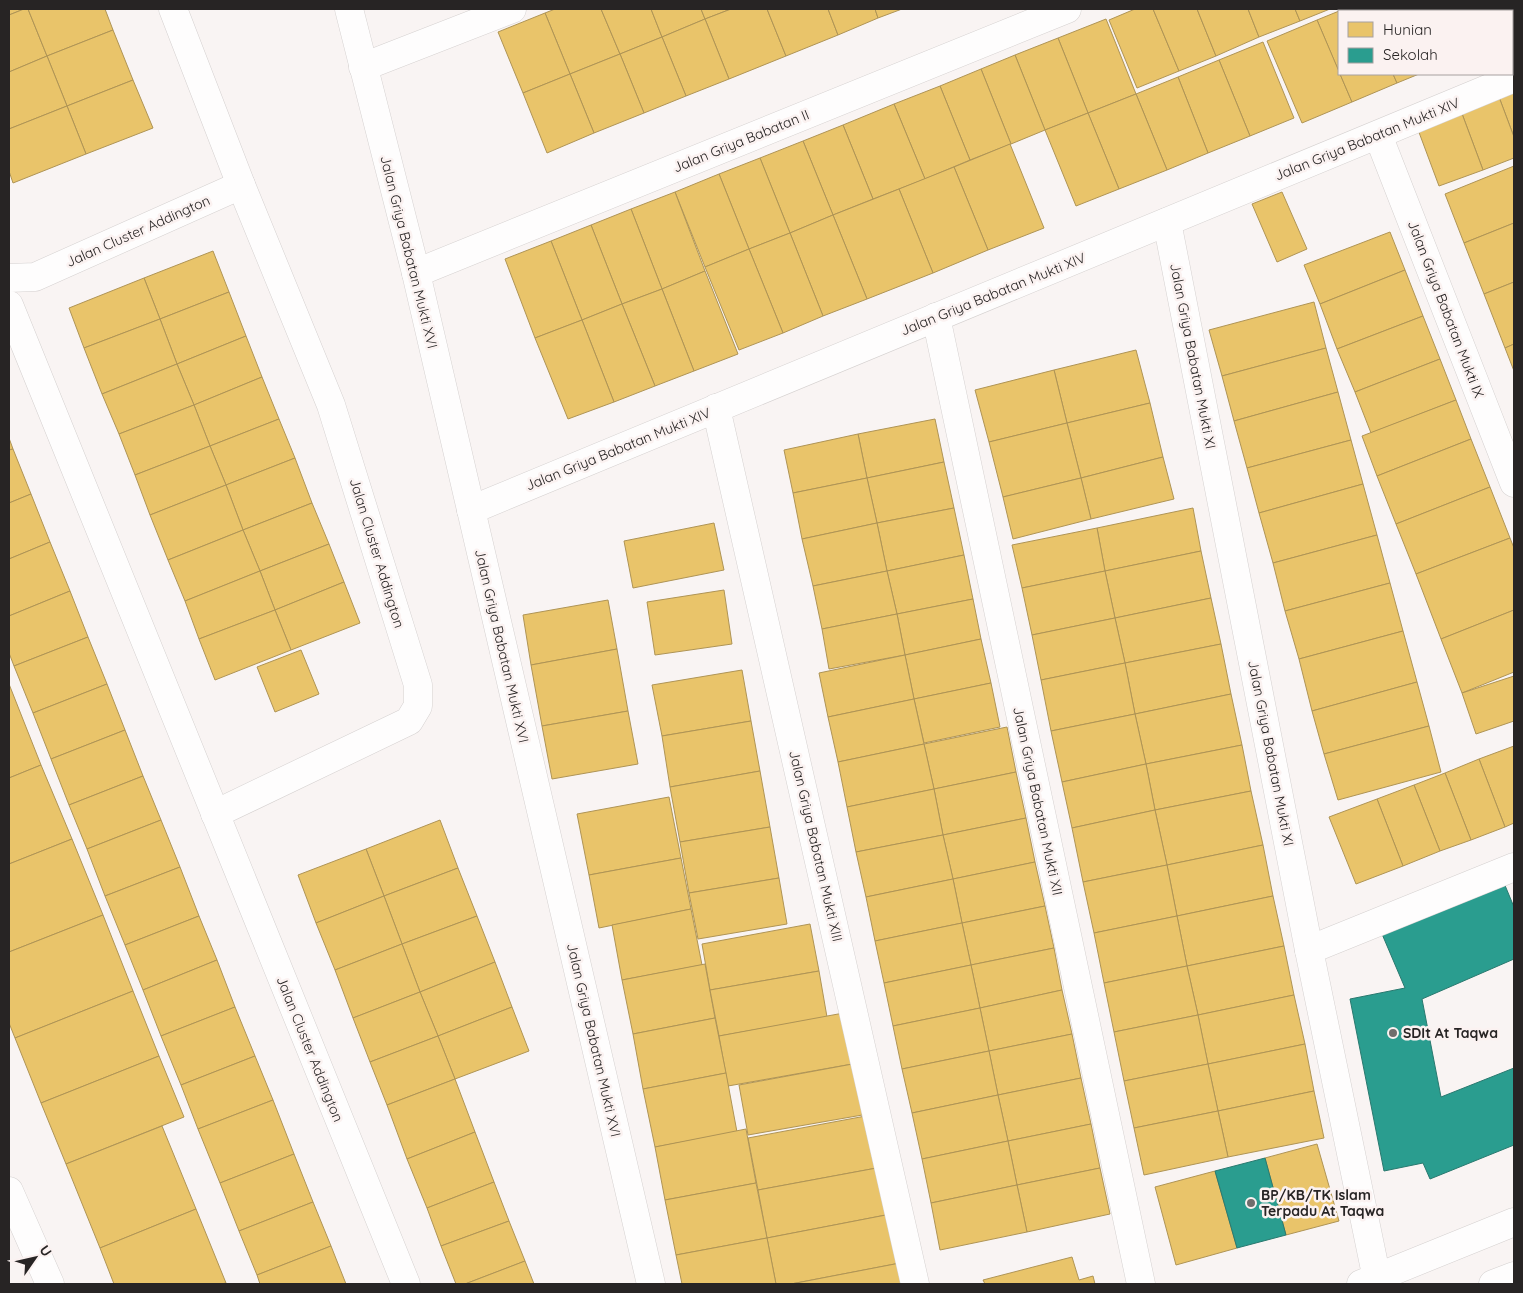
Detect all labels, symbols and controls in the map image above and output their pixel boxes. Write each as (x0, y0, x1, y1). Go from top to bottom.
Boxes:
legend (1338, 10, 1513, 75)
text: Hunian (1383, 20, 1432, 39)
text: Sekolah (1383, 45, 1438, 64)
street label: Jalan Griya Babatan Mukti XIV (1272, 94, 1462, 184)
street label: Jalan Griya Babatan II (670, 105, 812, 177)
street label: Jalan Griya Babatan Mukti XVI (376, 154, 442, 350)
street label: Jalan Cluster Addington (63, 191, 213, 271)
street label: Jalan Griya Babatan Mukti IX (1404, 218, 1488, 401)
street label: Jalan Griya Babatan Mukti XIV (898, 249, 1088, 339)
street label: Jalan Griya Babatan Mukti XI (1166, 262, 1220, 450)
street label: Jalan Griya Babatan Mukti XIV (523, 404, 713, 494)
street label: Jalan Cluster Addington (346, 476, 408, 630)
street label: Jalan Griya Babatan Mukti XVI (471, 547, 533, 745)
street label: Jalan Griya Babatan Mukti XI (1244, 659, 1298, 847)
street label: Jalan Griya Babatan Mukti XII (1009, 705, 1067, 897)
street label: Jalan Griya Babatan Mukti XIII (785, 749, 847, 943)
street label: Jalan Griya Babatan Mukti XVI (563, 941, 625, 1139)
street label: Jalan Cluster Addington (272, 973, 348, 1125)
place label: SDIt At Taqwa (1403, 1024, 1498, 1042)
marker: SDIt At Taqwa (1387, 1027, 1399, 1039)
place label: BP/KB/TK Islam Terpadu At Taqwa (1261, 1186, 1384, 1220)
marker: BP/KB/TK Islam Terpadu At Taqwa (1245, 1197, 1257, 1209)
north arrow (10, 1233, 60, 1283)
text: U (36, 1242, 56, 1260)

